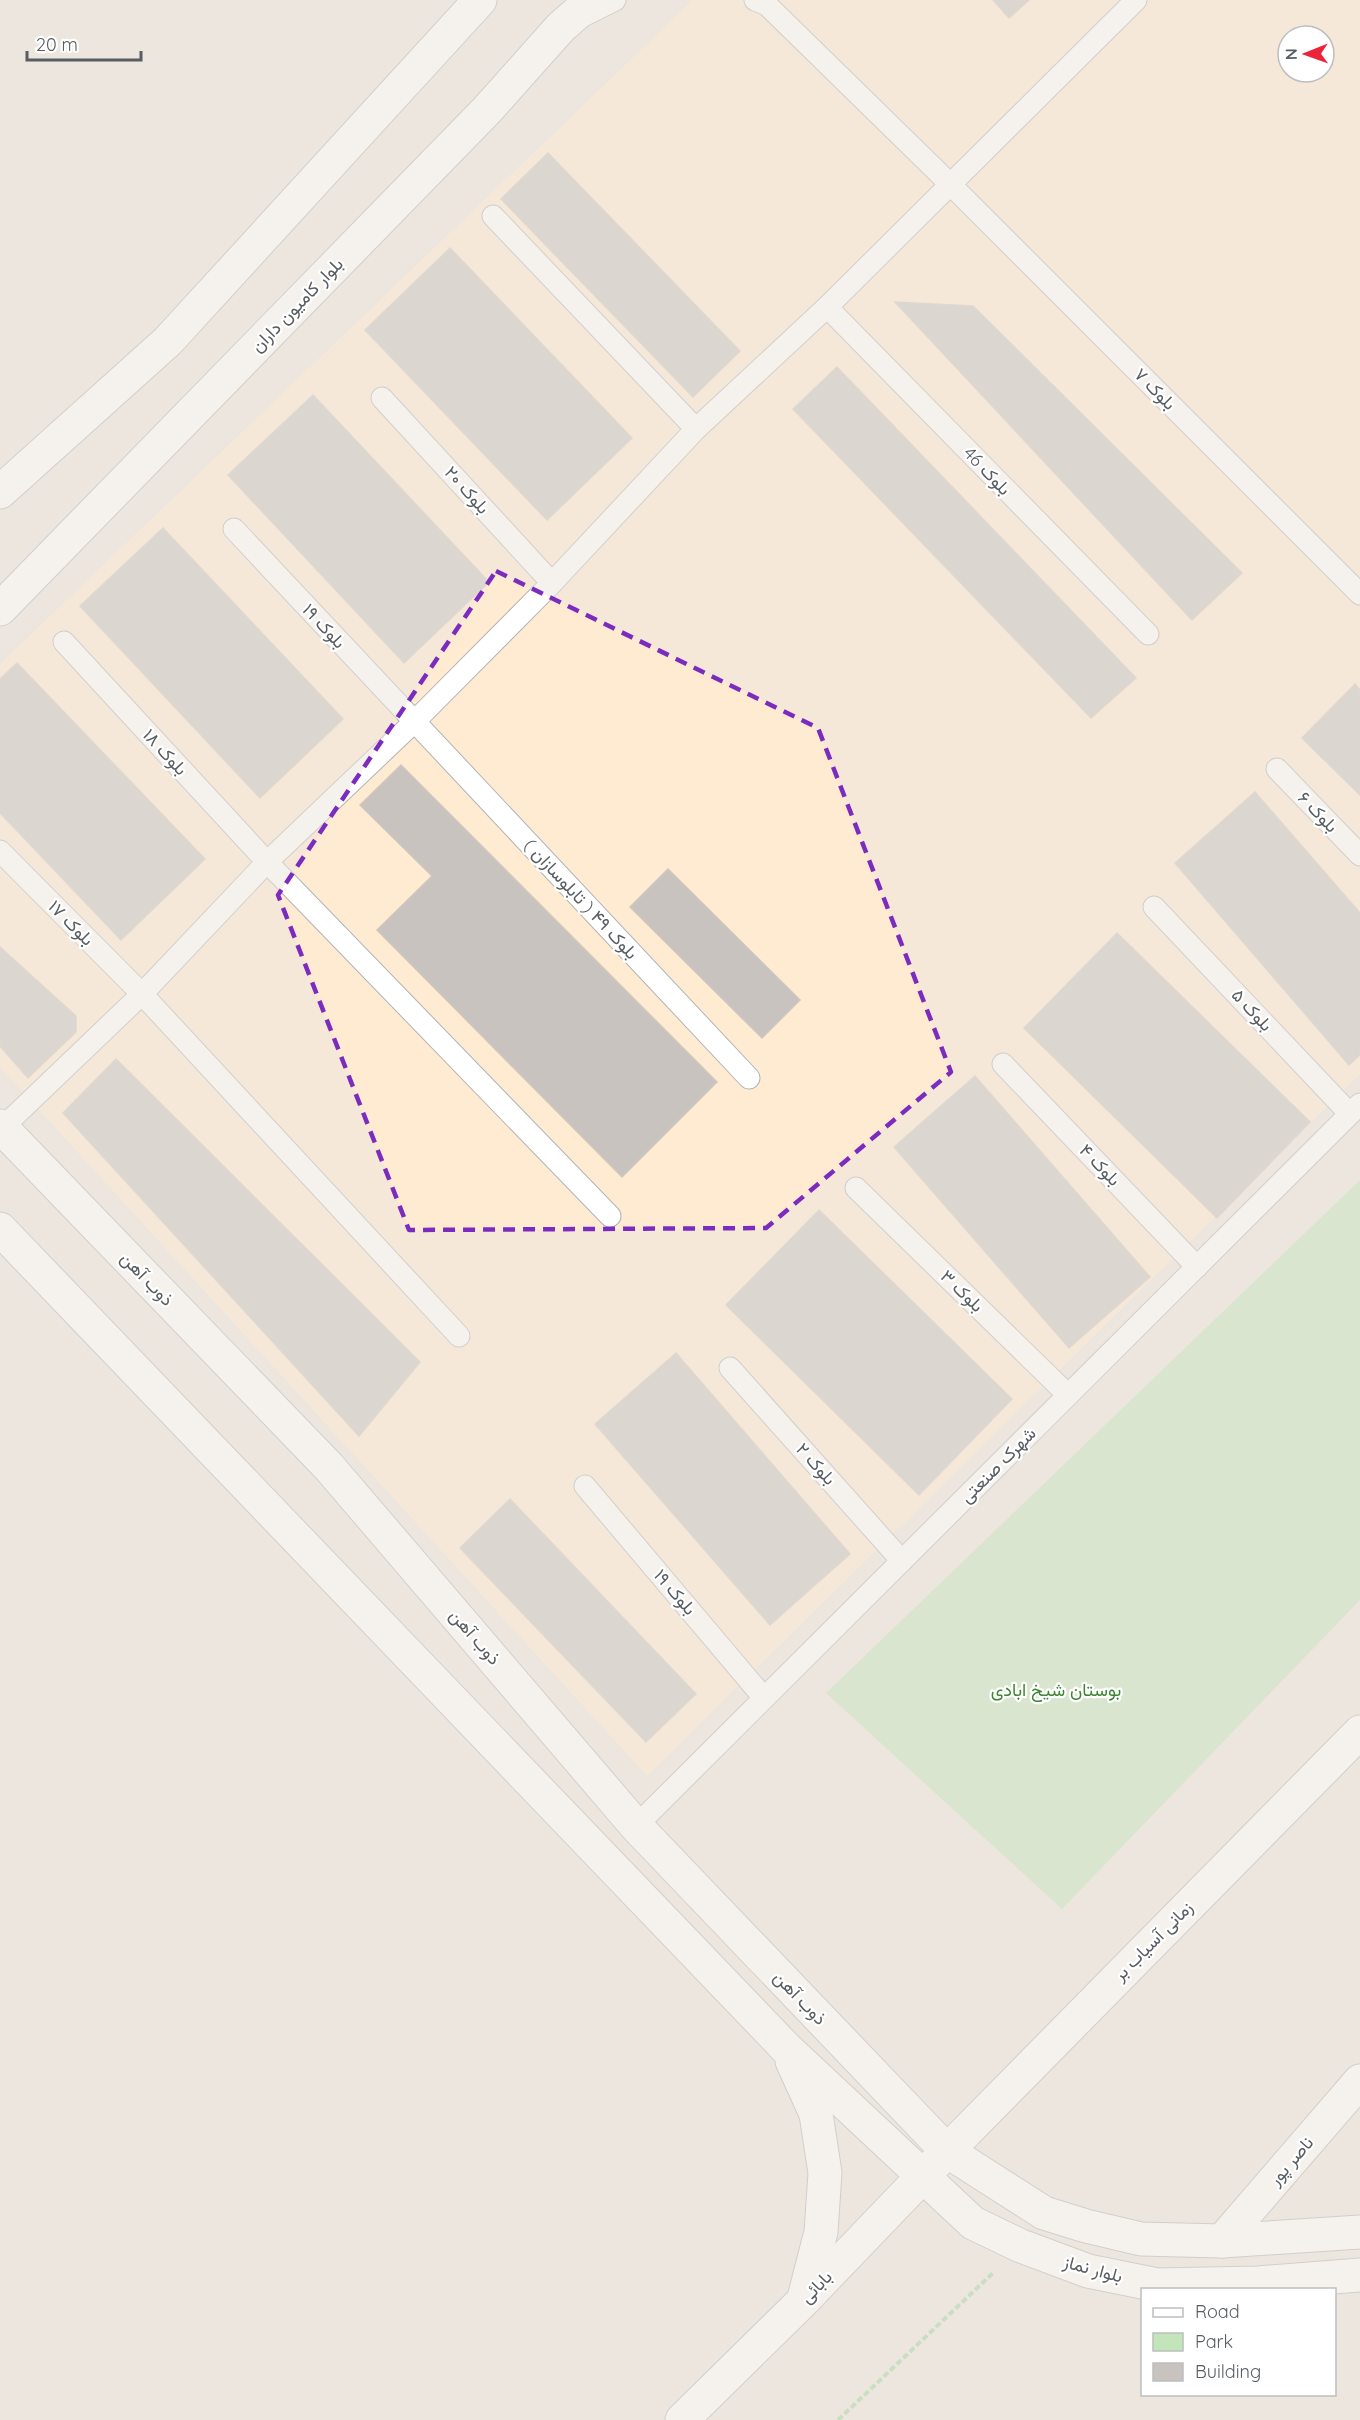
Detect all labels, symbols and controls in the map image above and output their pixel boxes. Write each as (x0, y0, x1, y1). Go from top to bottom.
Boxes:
scale bar (27, 24, 141, 62)
north arrow (1276, 24, 1336, 84)
text: 20 m (36, 33, 78, 56)
text: N (1281, 48, 1301, 60)
street label: بلوار کامیون داران (246, 252, 348, 357)
street label: بلوک ۷ (1129, 363, 1181, 415)
street label: بلوک 46 (959, 441, 1016, 500)
street label: بلوک ۲۰ (440, 461, 495, 518)
street label: بلوک ۱۹ (298, 598, 351, 653)
street label: بلوک ۱۸ (138, 724, 193, 780)
street label: بلوک ۶ (1293, 786, 1343, 837)
street label: بلوک ۴۹ ( تابلوسازان ) (519, 833, 643, 964)
street label: بلوک ۱۷ (44, 895, 99, 950)
street label: بلوک ۵ (1227, 983, 1278, 1036)
street label: بلوک ۴ (1075, 1139, 1126, 1191)
street label: ذوب آهن (116, 1247, 179, 1311)
street label: بلوک ۳ (936, 1264, 989, 1317)
street label: شهرک صنعتی (955, 1422, 1041, 1508)
street label: بلوک ۲ (791, 1438, 841, 1490)
street label: بلوک ۱۹ (649, 1564, 702, 1619)
street label: ذوب آهن (445, 1604, 506, 1669)
park label: بوستان شیخ ابادی (991, 1678, 1121, 1702)
street label: زمانی آسیاب بر (1107, 1896, 1197, 1986)
street label: ذوب آهن (769, 1966, 832, 2030)
street label: ناصر پور (1262, 2131, 1319, 2191)
street label: بلوار نماز (1060, 2249, 1125, 2287)
street label: بابائی (794, 2265, 837, 2308)
legend (1141, 2288, 1336, 2396)
text: Road (1195, 2300, 1240, 2323)
text: Park (1195, 2330, 1233, 2353)
text: Building (1195, 2360, 1261, 2383)

